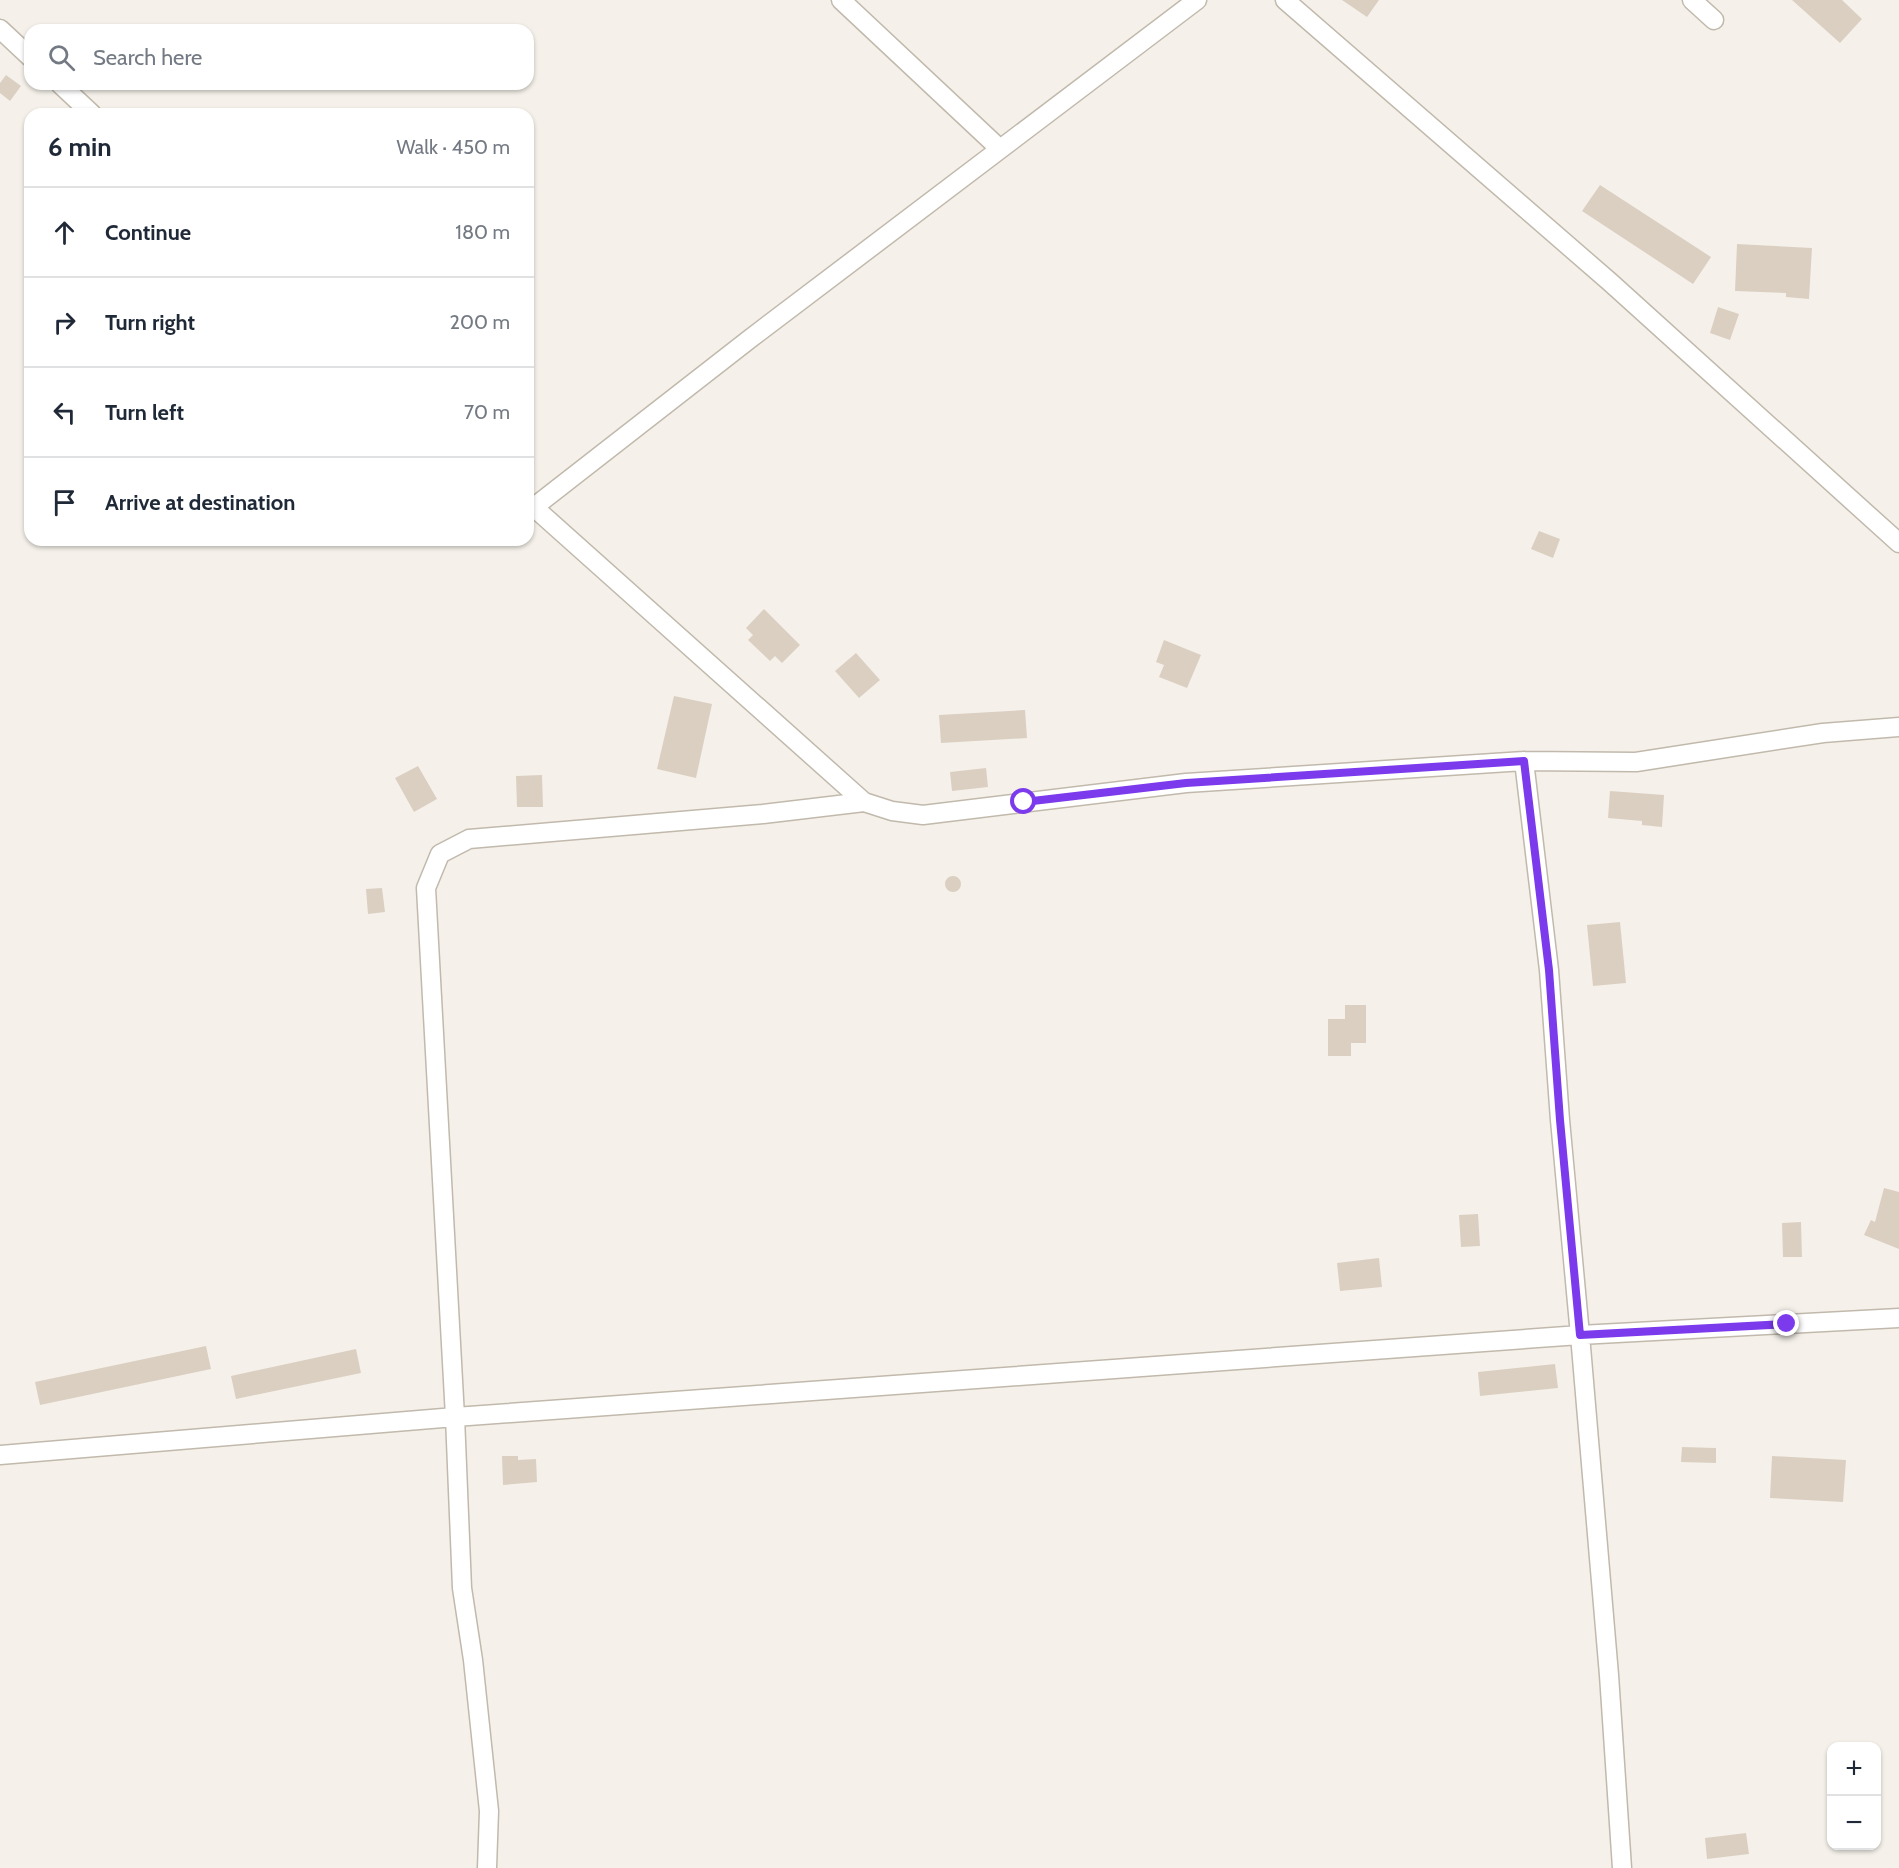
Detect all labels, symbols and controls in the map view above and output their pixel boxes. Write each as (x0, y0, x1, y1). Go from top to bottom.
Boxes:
search box (24, 24, 534, 90)
icon: search (45, 41, 78, 74)
text: Search here (93, 44, 202, 71)
text: 6 min (48, 131, 112, 163)
text: Walk · 450 m (396, 135, 510, 159)
icon: ahead (48, 216, 81, 249)
text: Continue (105, 219, 191, 246)
text: 180 m (455, 220, 510, 244)
icon: right (48, 306, 81, 339)
text: Turn right (105, 309, 195, 336)
text: 200 m (450, 310, 510, 334)
icon: left (48, 396, 81, 429)
text: Turn left (105, 399, 184, 426)
text: 70 m (464, 400, 510, 424)
icon: arrive (48, 486, 81, 519)
text: Arrive at destination (105, 489, 295, 516)
route start (1010, 788, 1036, 814)
route end (1773, 1310, 1799, 1336)
map controls (1827, 1742, 1881, 1850)
button: + (1827, 1742, 1881, 1796)
button: − (1827, 1796, 1881, 1850)

